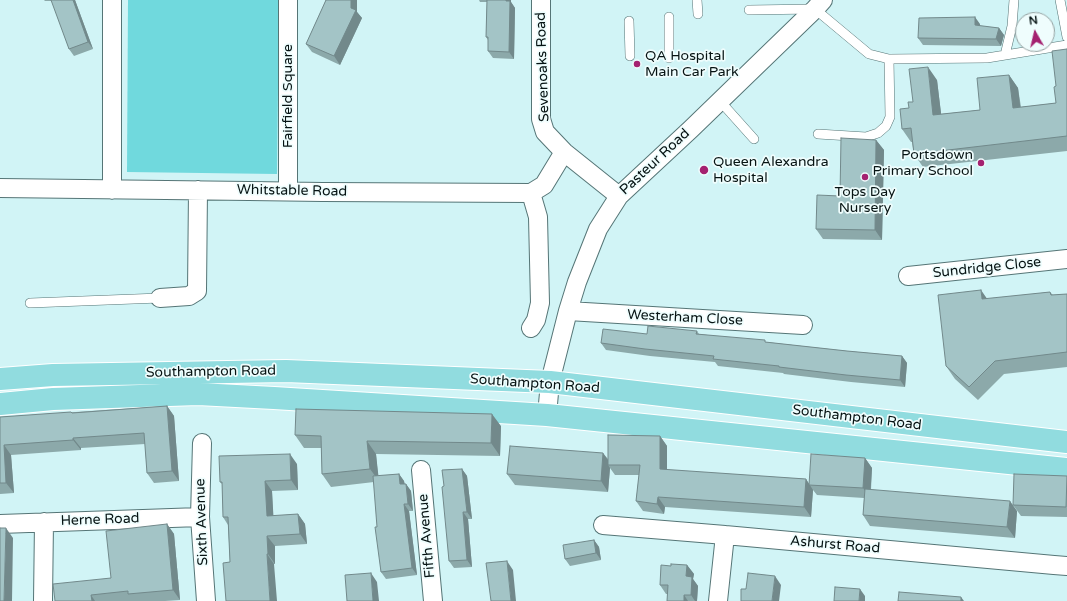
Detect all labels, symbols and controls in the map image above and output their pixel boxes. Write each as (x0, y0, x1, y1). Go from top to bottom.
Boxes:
street label: Sevenoaks Road (533, 12, 553, 122)
north arrow (1015, 12, 1055, 52)
text: N (1028, 14, 1039, 28)
street label: Fairfield Square (280, 44, 296, 148)
place label: QA Hospital Main Car Park (645, 48, 739, 80)
marker: QA Hospital Main Car Park (632, 59, 642, 69)
street label: Pasteur Road (617, 125, 693, 199)
place label: Portsdown Primary School (872, 147, 973, 180)
place label: Queen Alexandra Hospital (713, 154, 829, 186)
marker: Portsdown Primary School (976, 158, 986, 168)
marker: Queen Alexandra Hospital (698, 164, 710, 176)
marker: Tops Day Nursery (860, 172, 870, 182)
street label: Whitstable Road (237, 182, 347, 200)
place label: Tops Day Nursery (835, 184, 895, 216)
street label: Sundridge Close (932, 254, 1042, 282)
street label: Westerham Close (627, 307, 743, 329)
street label: Southampton Road (146, 362, 276, 382)
street label: Southampton Road (470, 371, 600, 397)
street label: Southampton Road (791, 402, 923, 434)
street label: Sixth Avenue (192, 478, 212, 566)
street label: Fifth Avenue (415, 493, 439, 579)
street label: Herne Road (60, 510, 140, 530)
street label: Ashurst Road (789, 533, 881, 557)

